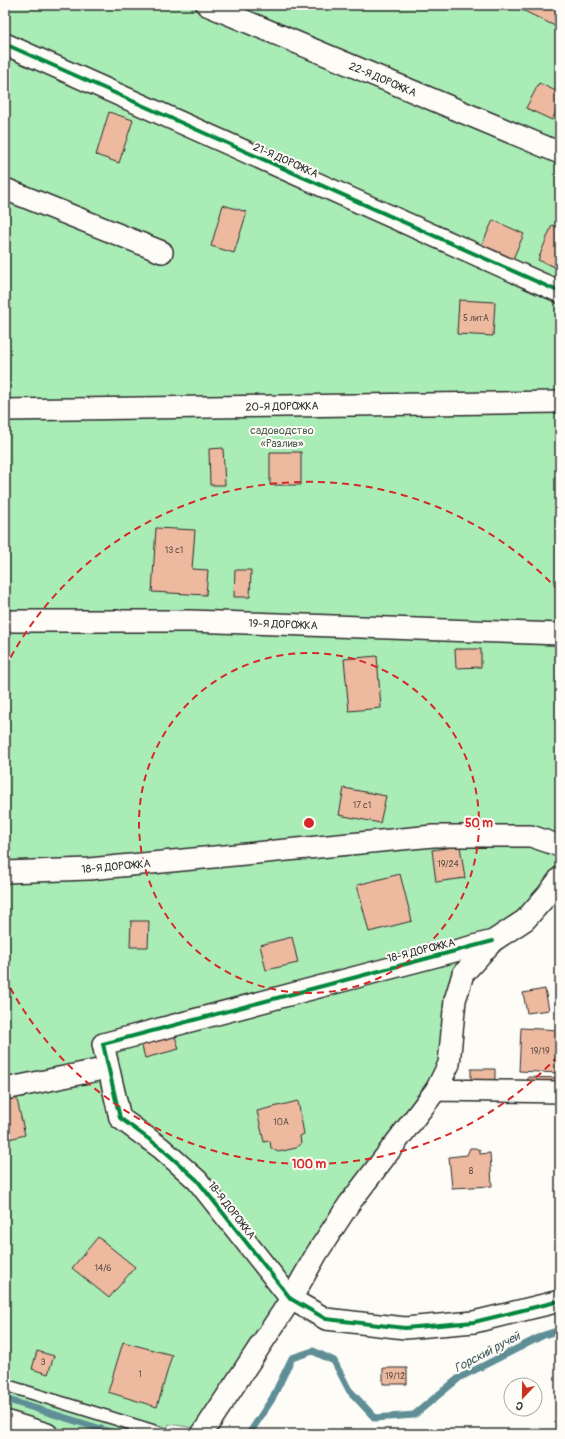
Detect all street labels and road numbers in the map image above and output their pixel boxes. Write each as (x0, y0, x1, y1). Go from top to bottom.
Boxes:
street label: 22-Я ДОРОЖКА (347, 59, 418, 99)
street label: 21-Я ДОРОЖКА (251, 140, 320, 181)
street label: 20-Я ДОРОЖКА (245, 399, 319, 414)
street label: 19-Я ДОРОЖКА (248, 617, 318, 632)
street label: 18-Я ДОРОЖКА (81, 857, 151, 876)
street label: 18-Я ДОРОЖКА (386, 936, 456, 965)
street label: 18-Я ДОРОЖКА (205, 1179, 258, 1242)

